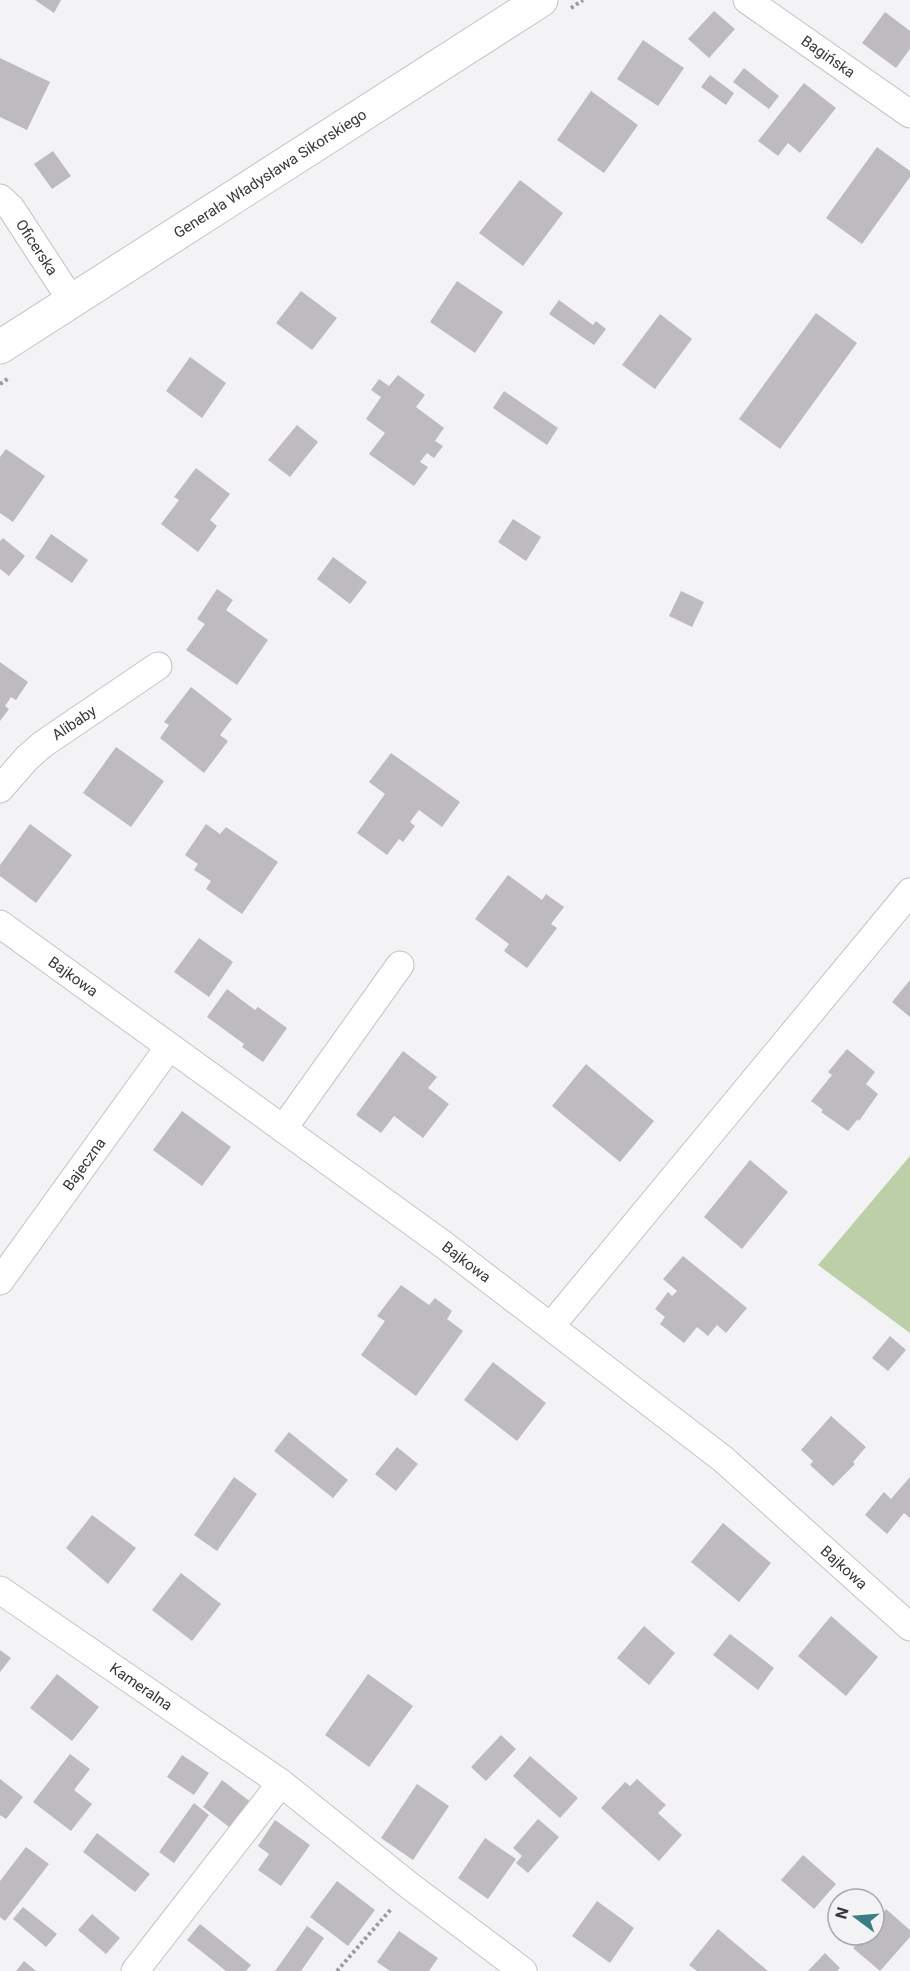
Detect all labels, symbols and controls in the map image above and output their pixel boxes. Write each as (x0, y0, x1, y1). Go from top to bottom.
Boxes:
street label: Bagińska (798, 32, 858, 82)
street label: Generała Władysława Sikorskiego (170, 105, 370, 242)
street label: Oficerska (12, 216, 62, 279)
street label: Alibaby (49, 702, 100, 744)
street label: Bajkowa (45, 953, 101, 1001)
street label: Bajeczna (59, 1134, 109, 1194)
street label: Bajkowa (438, 1238, 494, 1287)
street label: Bajkowa (817, 1542, 871, 1593)
street label: Kameralna (106, 1659, 176, 1715)
north arrow (826, 1887, 886, 1947)
text: N (831, 1905, 853, 1921)

